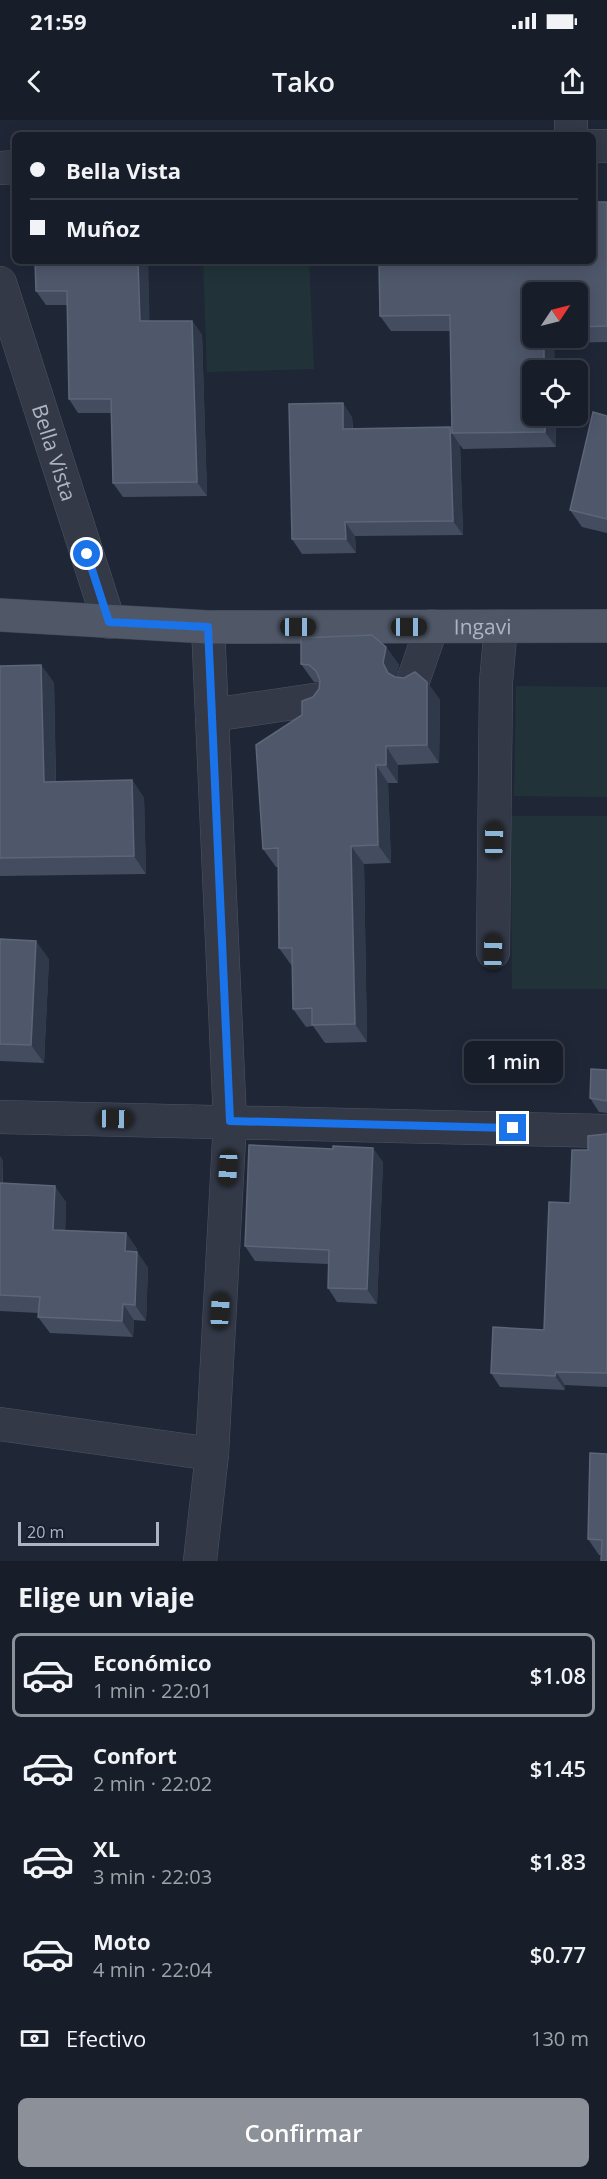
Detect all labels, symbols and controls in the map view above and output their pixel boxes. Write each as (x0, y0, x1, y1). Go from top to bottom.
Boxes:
text: 21:59 (30, 6, 87, 36)
text: Tako (272, 63, 335, 100)
icon: back (18, 65, 51, 98)
icon: share (556, 65, 589, 98)
text: Bella Vista (66, 155, 181, 185)
text: Muñoz (66, 213, 140, 243)
north arrow (522, 282, 588, 348)
map controls (522, 282, 588, 426)
button: locate (522, 360, 588, 426)
street label: Bella Vista (26, 400, 83, 504)
route start (73, 540, 100, 567)
street label: Ingavi (454, 612, 512, 640)
car (280, 618, 316, 636)
car (391, 618, 427, 636)
car (485, 822, 503, 858)
car (484, 934, 502, 970)
callout: 1 min (464, 1041, 562, 1083)
text: 1 min (487, 1048, 541, 1075)
car (97, 1110, 133, 1128)
route end (499, 1114, 526, 1141)
car (218, 1150, 238, 1186)
car (210, 1293, 230, 1329)
scale bar (18, 1519, 159, 1546)
text: 20 m (27, 1521, 64, 1543)
text: Elige un viaje (18, 1578, 194, 1615)
text: Económico (93, 1647, 212, 1677)
icon: car (21, 1648, 75, 1702)
text: $1.08 (530, 1660, 586, 1690)
text: 1 min · 22:01 (93, 1677, 212, 1704)
text: Confort (93, 1740, 177, 1770)
icon: car (21, 1741, 75, 1795)
text: $1.45 (530, 1753, 586, 1783)
text: 2 min · 22:02 (93, 1770, 212, 1797)
text: XL (93, 1833, 120, 1863)
icon: car (21, 1834, 75, 1888)
text: $1.83 (530, 1846, 586, 1876)
text: 3 min · 22:03 (93, 1863, 212, 1890)
text: Moto (93, 1926, 151, 1956)
icon: car (21, 1927, 75, 1981)
text: $0.77 (530, 1939, 586, 1969)
text: 4 min · 22:04 (93, 1956, 212, 1983)
icon: cash (18, 2022, 51, 2055)
text: Efectivo (66, 2023, 146, 2053)
text: 130 m (531, 2025, 589, 2052)
button: Confirmar (18, 2098, 589, 2167)

